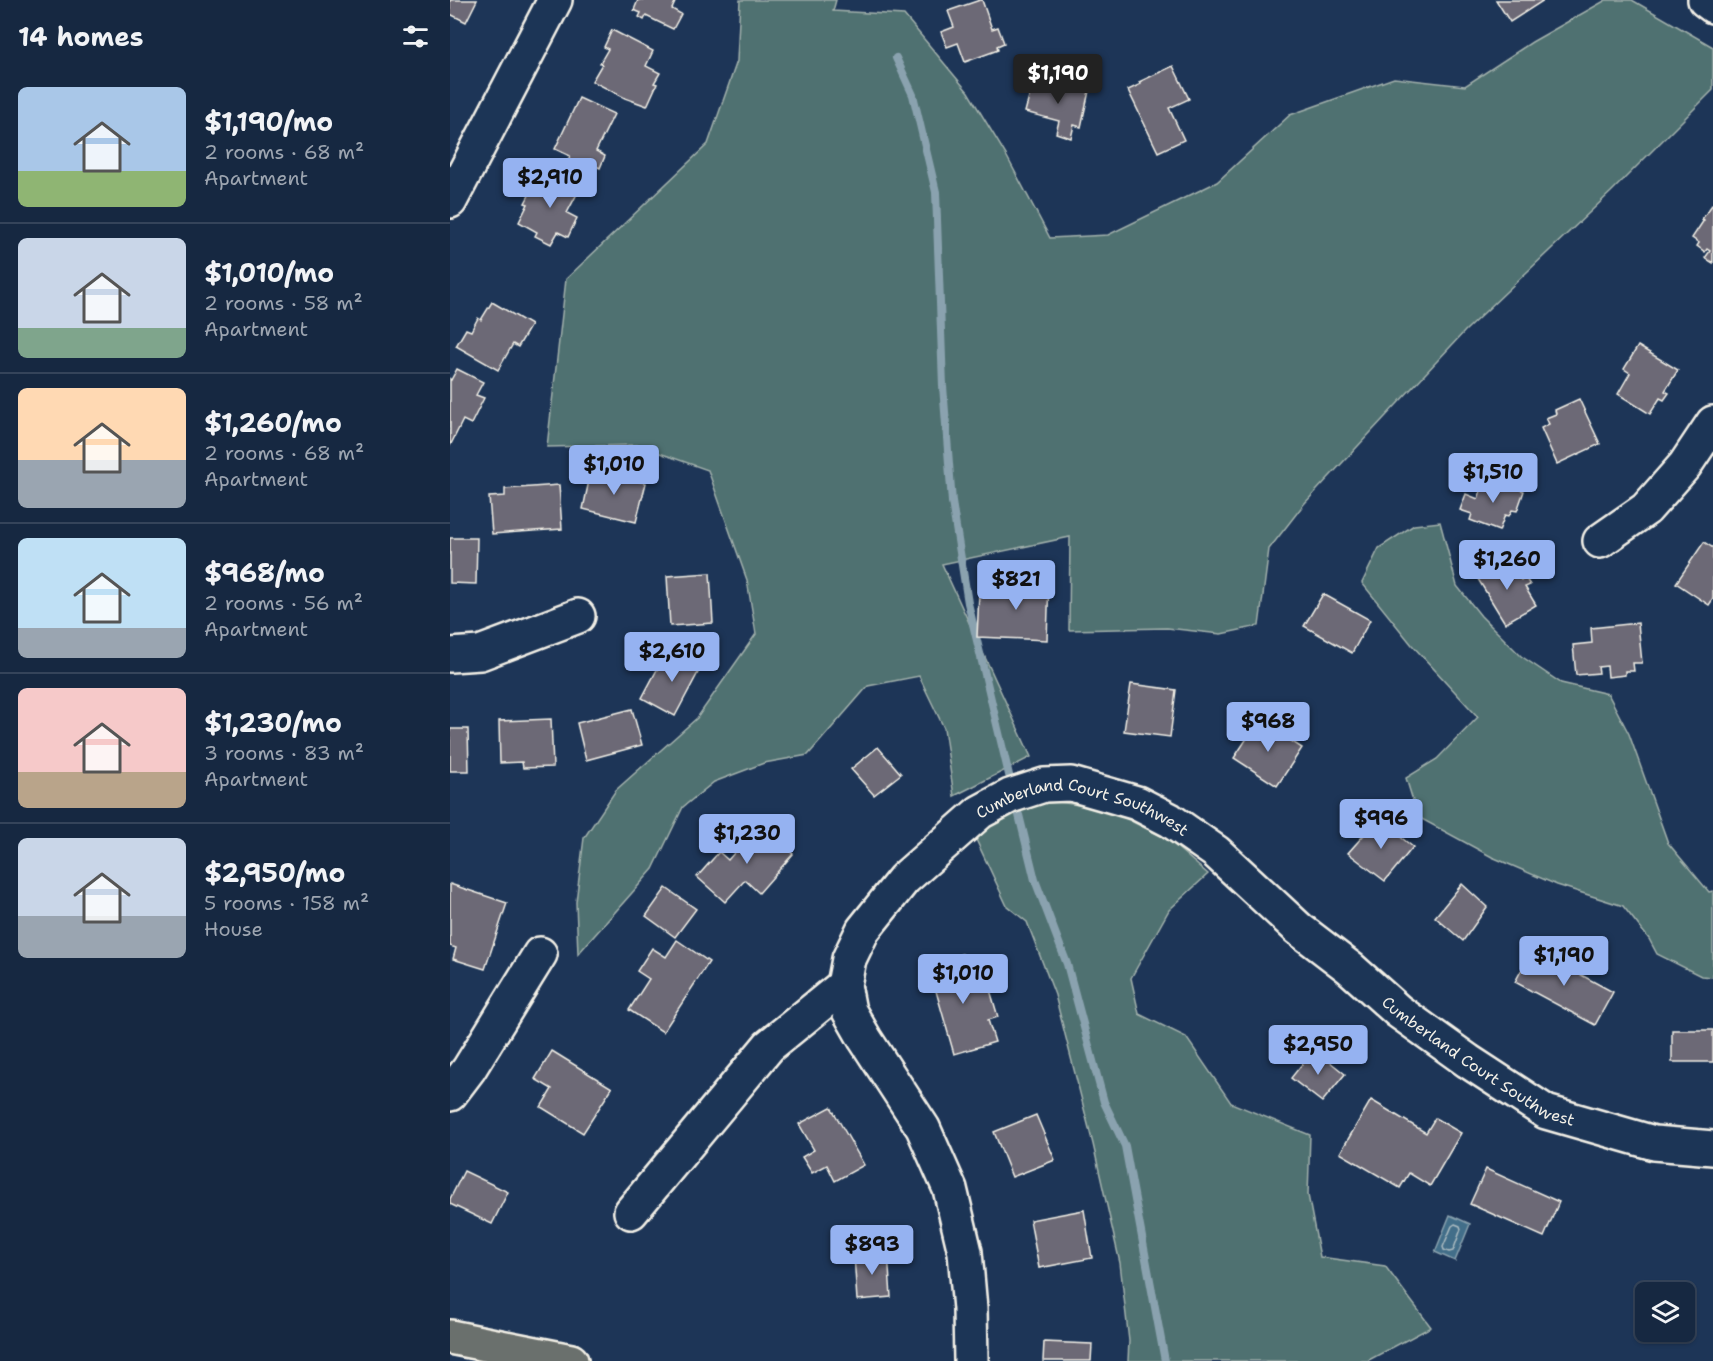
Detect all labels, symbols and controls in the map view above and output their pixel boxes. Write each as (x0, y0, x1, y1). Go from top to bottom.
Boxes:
text: 14 homes (18, 19, 144, 54)
icon: filters (399, 20, 432, 53)
pin: $1,190 (1009, 54, 1107, 105)
text: $1,190 (1027, 60, 1089, 86)
text: $1,190/mo (204, 104, 333, 139)
icon: home (66, 111, 138, 183)
text: 2 rooms · 68 m² (204, 139, 364, 165)
pin: $2,910 (501, 158, 599, 209)
text: $2,910 (517, 164, 583, 190)
text: Apartment (204, 165, 308, 191)
text: $1,010/mo (204, 255, 334, 290)
icon: home (66, 262, 138, 334)
text: 2 rooms · 58 m² (204, 290, 363, 316)
text: Apartment (204, 316, 308, 342)
text: $1,260/mo (204, 405, 342, 440)
icon: home (66, 412, 138, 484)
text: 2 rooms · 68 m² (204, 440, 364, 466)
pin: $1,010 (565, 445, 663, 496)
text: $1,010 (583, 451, 645, 477)
pin: $1,510 (1444, 453, 1542, 504)
text: $1,510 (1463, 459, 1523, 485)
text: Apartment (204, 466, 308, 492)
pin: $1,260 (1458, 540, 1556, 591)
text: $1,260 (1473, 546, 1541, 572)
text: $968/mo (204, 555, 325, 590)
pin: $821 (980, 560, 1052, 611)
icon: home (66, 562, 138, 634)
text: $821 (991, 566, 1041, 592)
text: 2 rooms · 56 m² (204, 590, 363, 616)
text: Apartment (204, 616, 308, 642)
pin: $2,610 (623, 632, 721, 683)
text: $2,610 (638, 638, 706, 664)
pin: $968 (1232, 702, 1304, 753)
text: $1,230/mo (204, 705, 342, 740)
text: $968 (1241, 708, 1295, 734)
icon: home (66, 712, 138, 784)
text: 3 rooms · 83 m² (204, 740, 364, 766)
text: Apartment (204, 766, 308, 792)
text: Cumberland Court Southwest (972, 773, 1193, 840)
pin: $996 (1345, 799, 1417, 850)
text: $996 (1354, 805, 1408, 831)
street label: Cumberland Court Southwest (969, 811, 1197, 845)
pin: $1,230 (698, 814, 796, 865)
text: $1,230 (713, 820, 781, 846)
text: $2,950/mo (204, 855, 345, 890)
icon: home (66, 862, 138, 934)
text: 5 rooms · 158 m² (204, 890, 369, 916)
text: House (204, 916, 263, 942)
pin: $1,190 (1515, 936, 1613, 987)
text: $1,190 (1533, 942, 1595, 968)
pin: $1,010 (914, 954, 1012, 1005)
text: $1,010 (932, 960, 994, 986)
street label: Cumberland Court Southwest (1378, 991, 1577, 1130)
pin: $2,950 (1269, 1025, 1367, 1076)
text: $2,950 (1283, 1031, 1353, 1057)
pin: $893 (836, 1225, 908, 1276)
text: $893 (844, 1231, 900, 1257)
map controls (1635, 1282, 1695, 1342)
button: layers (1635, 1282, 1695, 1342)

